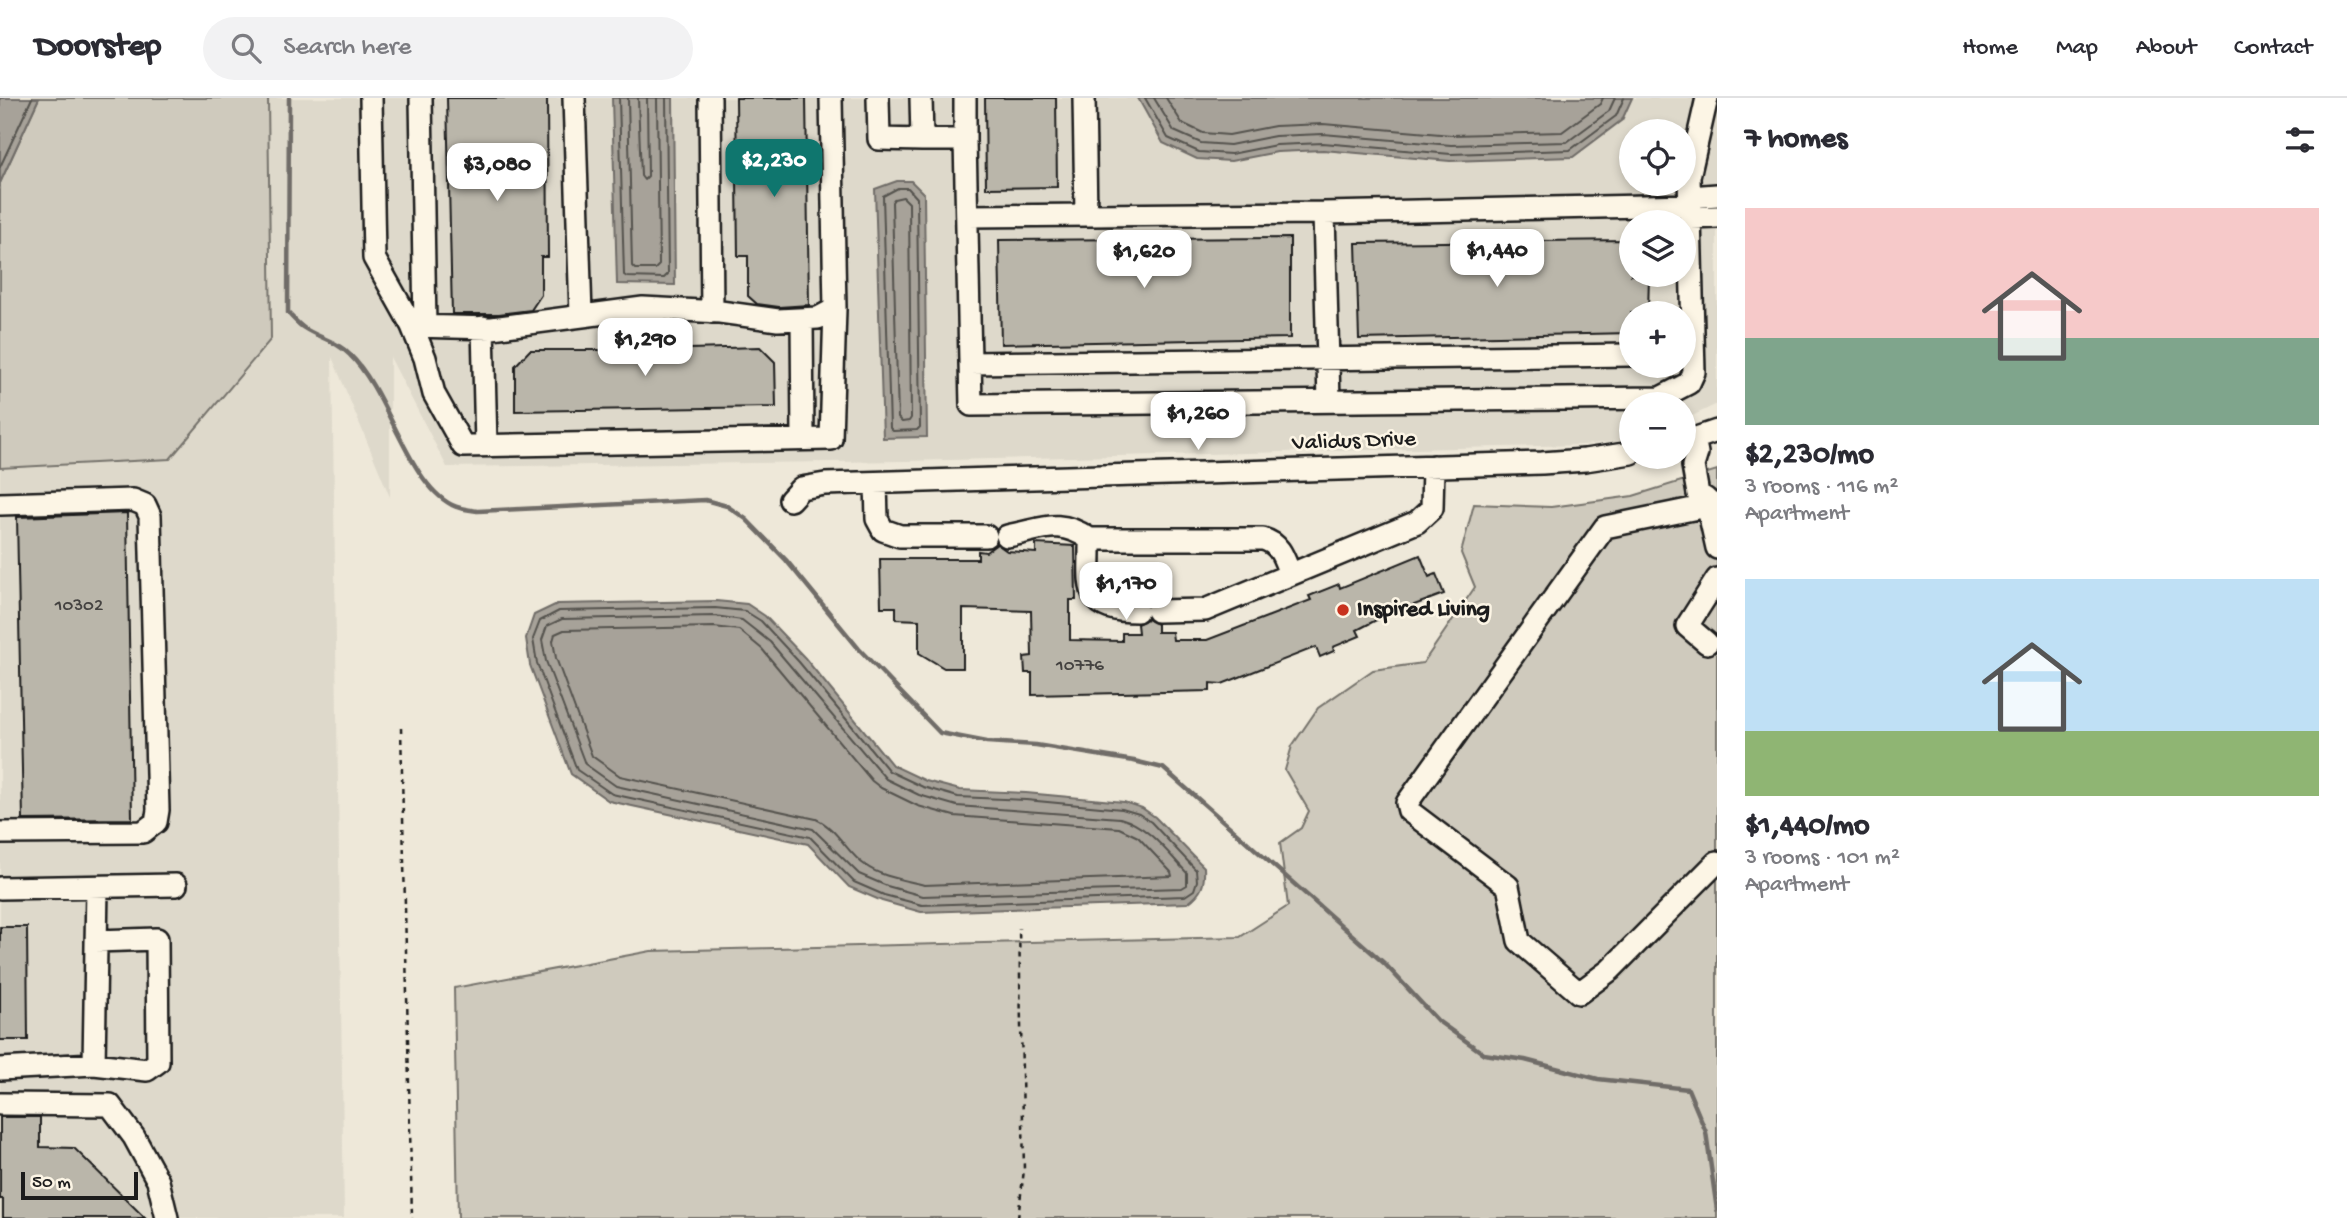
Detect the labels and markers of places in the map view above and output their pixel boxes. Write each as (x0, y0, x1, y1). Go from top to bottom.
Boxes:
pin: $2,230 (717, 140, 831, 199)
pin: $3,080 (440, 144, 554, 203)
pin: $1,620 (1087, 230, 1201, 290)
pin: $1,440 (1440, 230, 1554, 289)
pin: $1,290 (588, 318, 702, 378)
pin: $1,260 (1141, 392, 1255, 452)
pin: $1,170 (1069, 562, 1183, 622)
place label: Inspired Living (1357, 597, 1490, 624)
marker: Inspired Living (1335, 602, 1351, 618)

